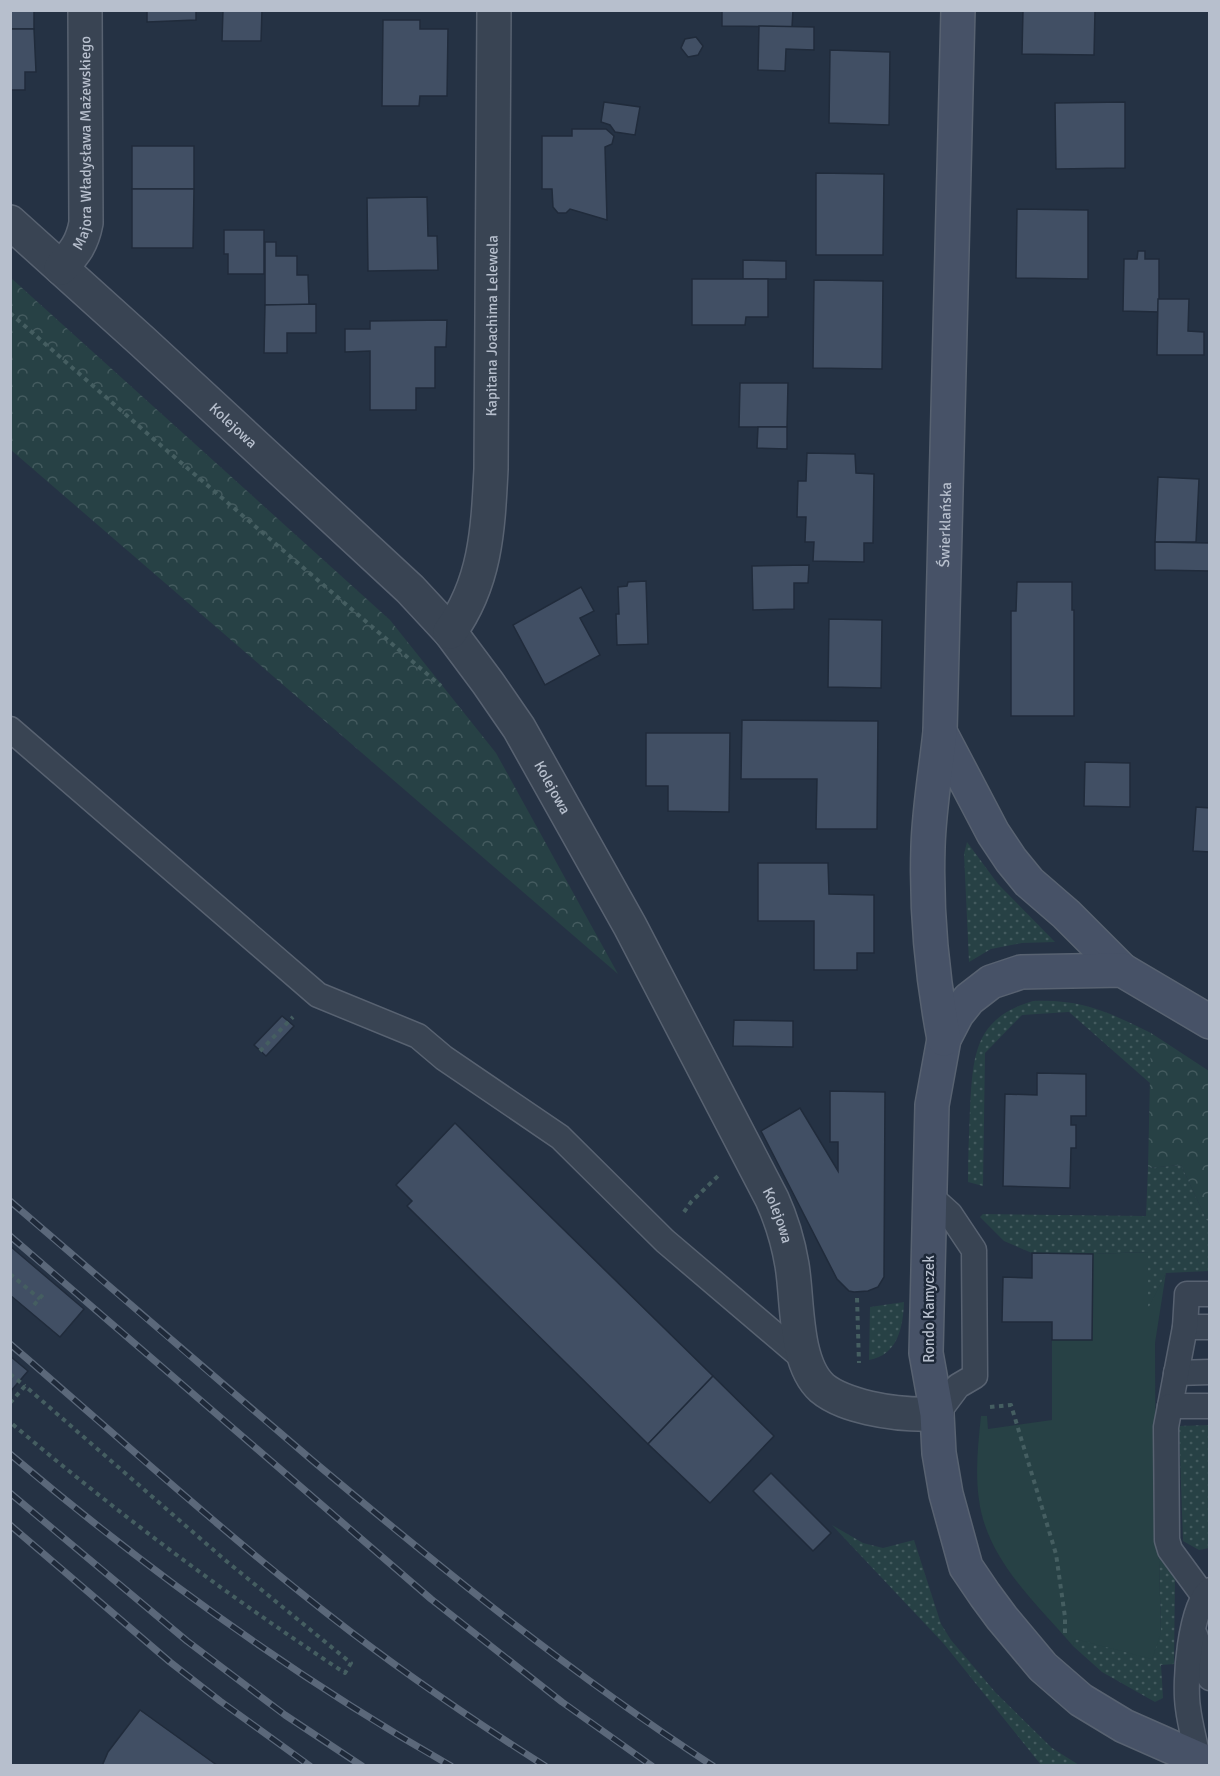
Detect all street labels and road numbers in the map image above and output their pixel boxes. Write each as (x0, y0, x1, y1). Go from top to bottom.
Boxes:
street label: Majora Władysława Mażewskiego (69, 36, 95, 253)
street label: Kapitana Joachima Lelewela (482, 235, 502, 417)
street label: Kolejowa (206, 399, 261, 452)
street label: Świerklańska (934, 482, 955, 568)
street label: Kolejowa (530, 758, 574, 817)
street label: Kolejowa (759, 1184, 796, 1245)
street label: Rondo Kamyczek (920, 1255, 938, 1363)

